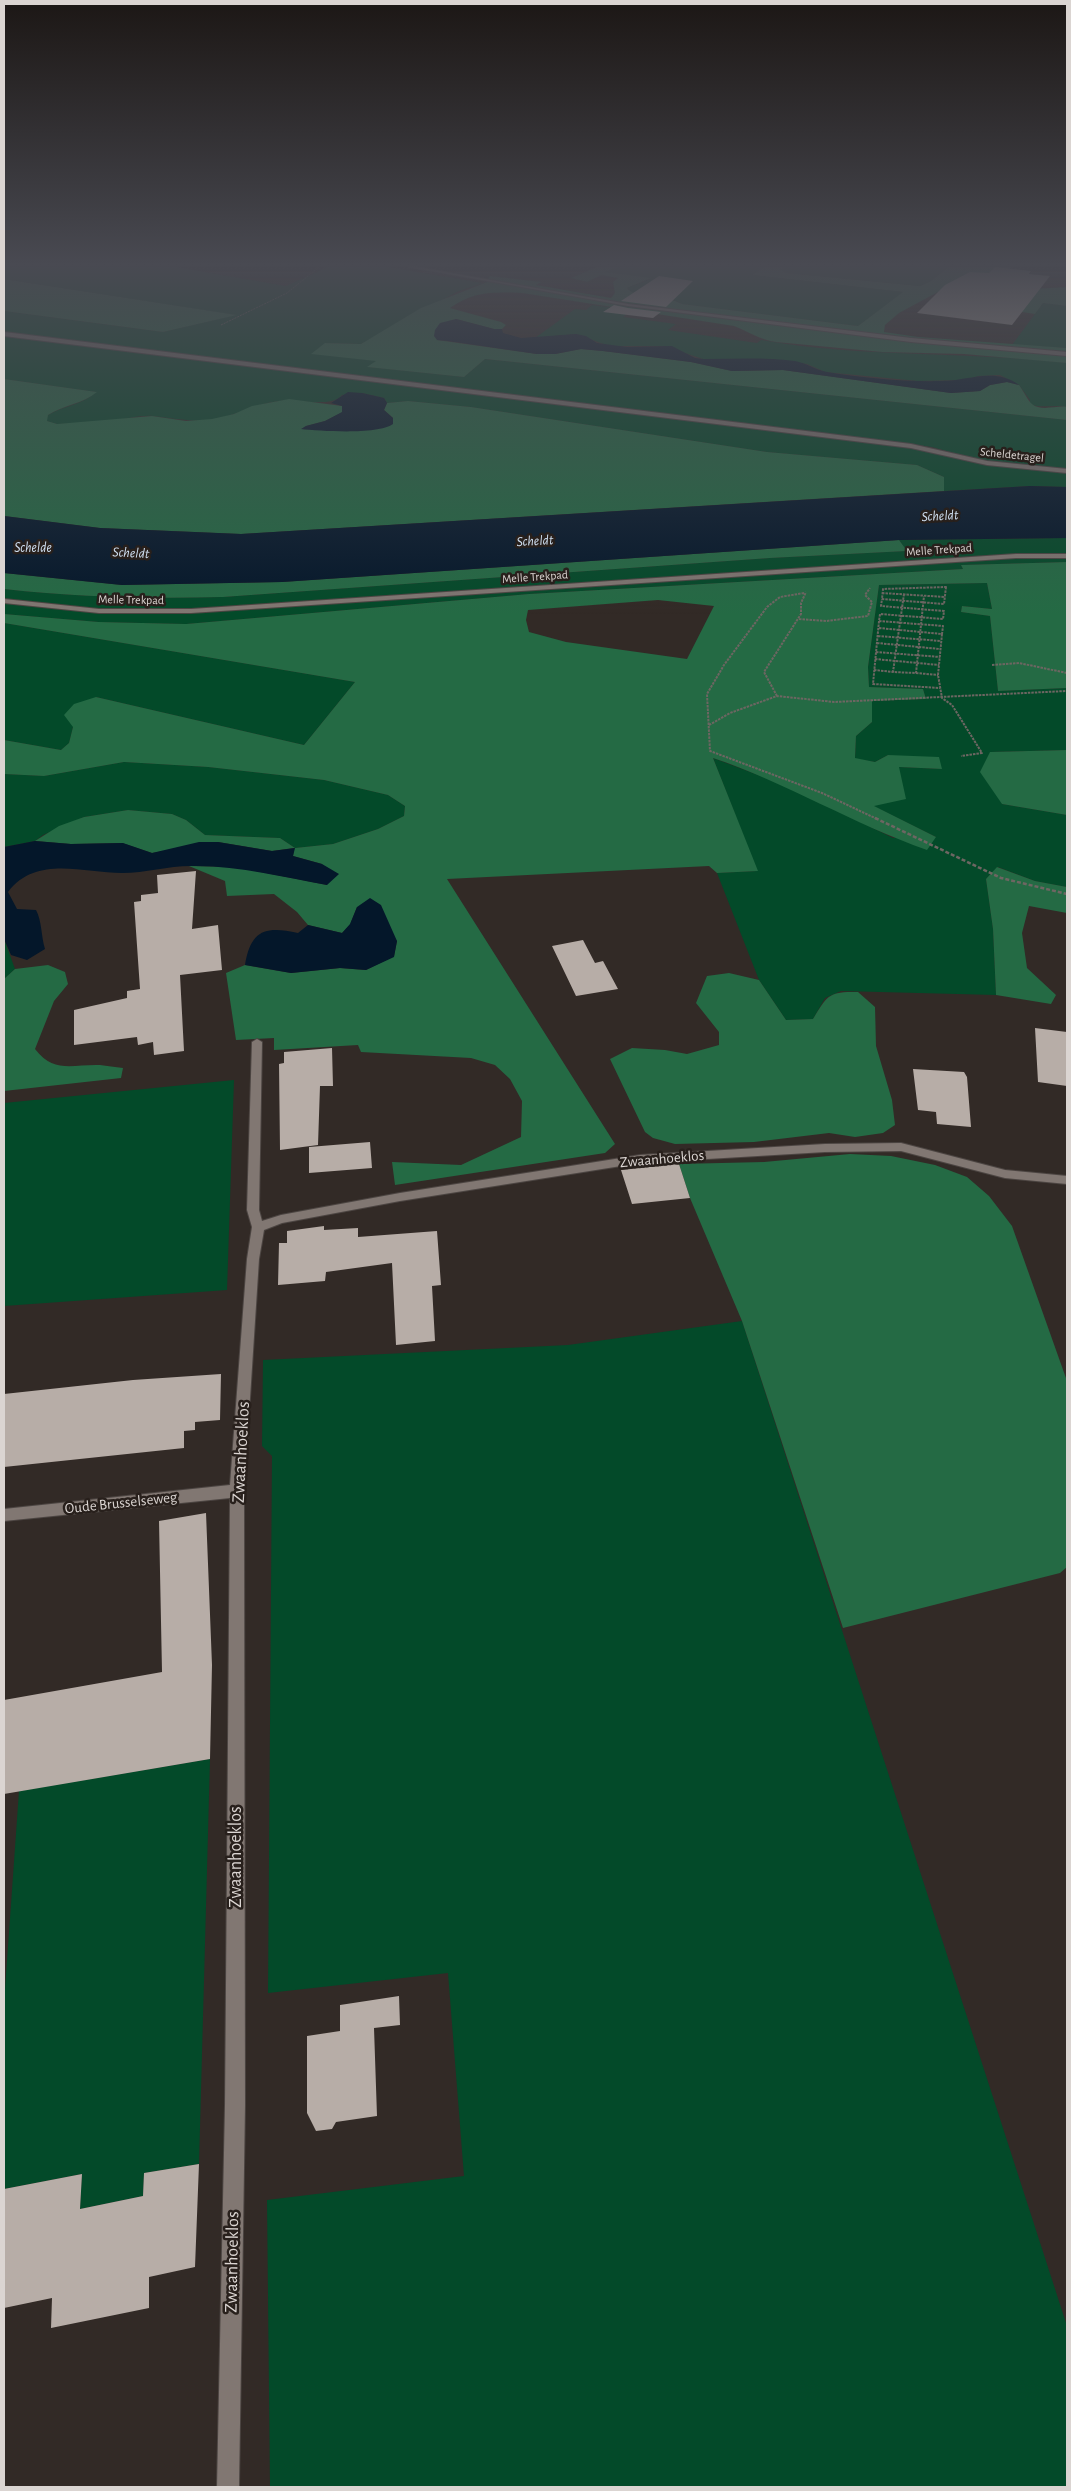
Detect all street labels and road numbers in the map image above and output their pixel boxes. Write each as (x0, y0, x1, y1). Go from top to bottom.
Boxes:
street label: Scheldetragel (979, 444, 1045, 466)
street label: Melle Trekpad (906, 541, 972, 559)
street label: Melle Trekpad (502, 568, 568, 586)
street label: Melle Trekpad (98, 592, 164, 608)
street label: Zwaanhoeklos (619, 1146, 705, 1172)
street label: Zwaanhoeklos (228, 1401, 254, 1503)
street label: Oude Brusselseweg (64, 1488, 178, 1518)
street label: Zwaanhoeklos (225, 1806, 247, 1908)
street label: Zwaanhoeklos (220, 2211, 244, 2313)

